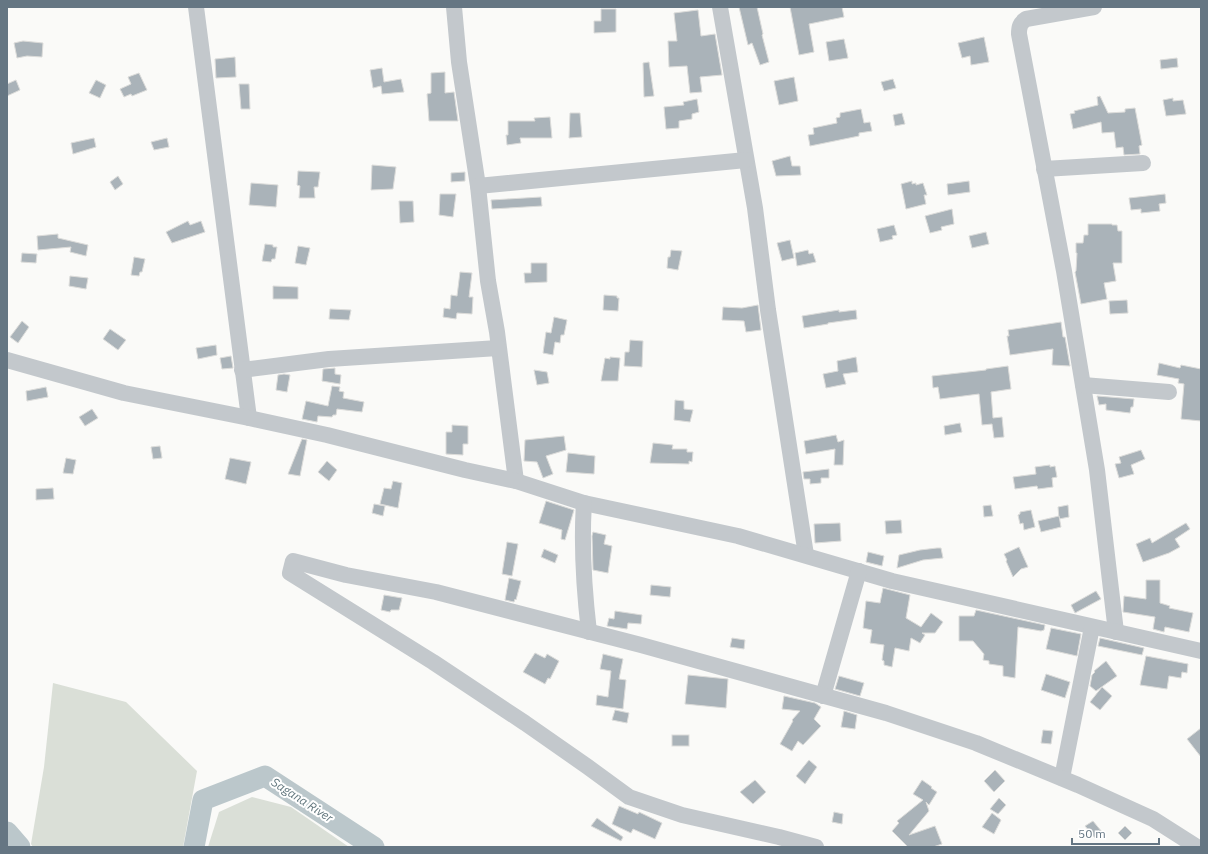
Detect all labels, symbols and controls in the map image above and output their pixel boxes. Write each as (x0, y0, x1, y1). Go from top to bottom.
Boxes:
water label: Sagana River (269, 774, 336, 825)
scale bar (1072, 820, 1159, 846)
text: 50 m (1078, 826, 1106, 841)

